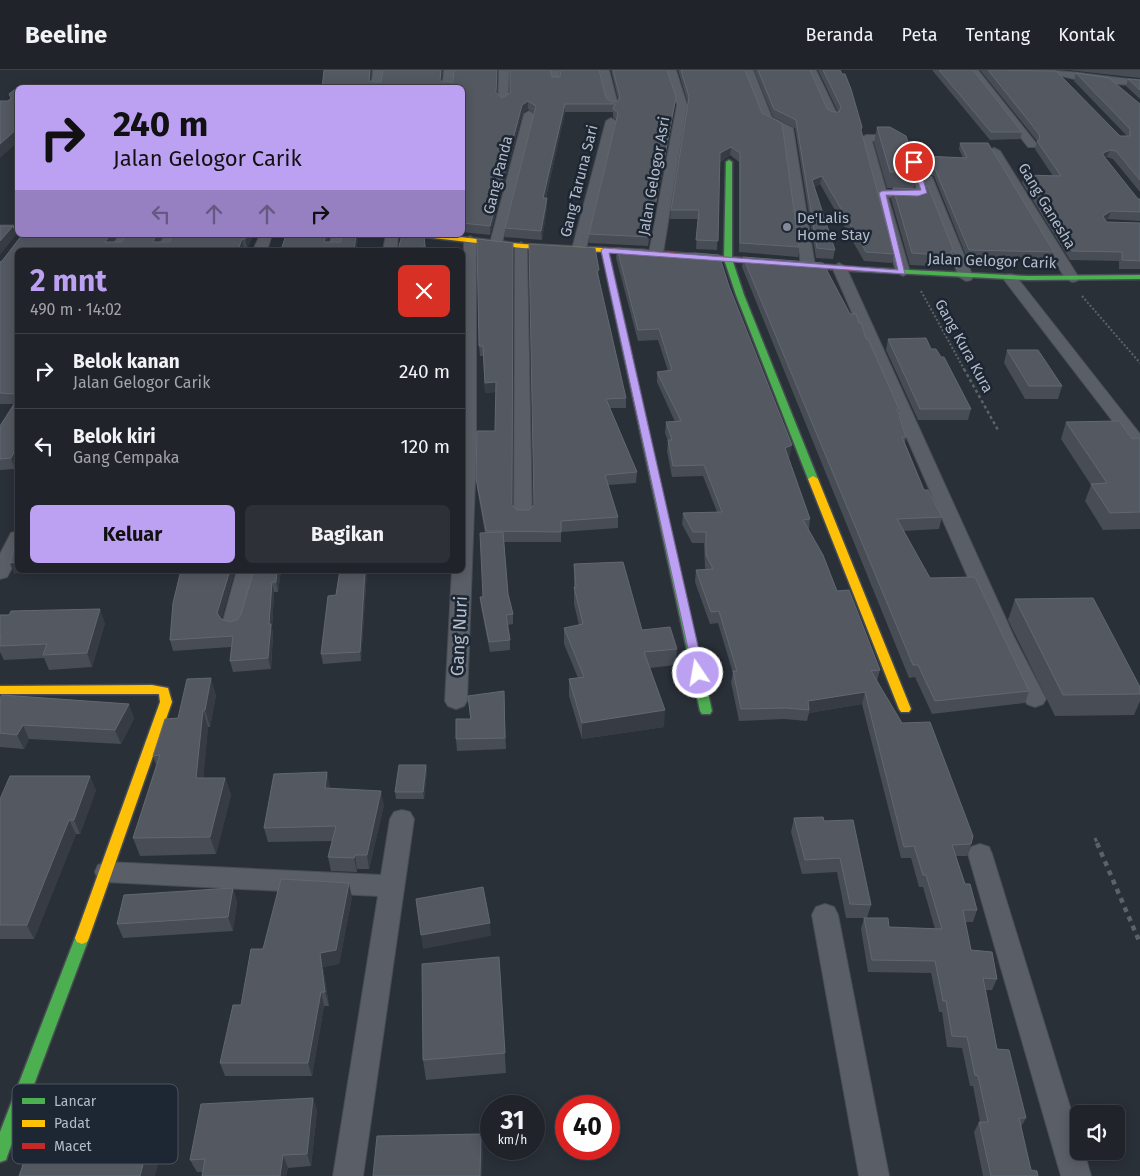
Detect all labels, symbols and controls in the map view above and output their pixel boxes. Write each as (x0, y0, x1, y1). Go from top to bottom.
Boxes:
text: Beeline (25, 21, 107, 49)
text: Beranda (806, 24, 874, 46)
text: Peta (902, 24, 937, 46)
text: Tentang (965, 24, 1030, 46)
text: Kontak (1058, 24, 1115, 46)
text: 240 m (113, 103, 208, 145)
icon: right (30, 105, 95, 170)
street label: Jalan Gelogor Asri (635, 115, 673, 237)
street label: Gang Taruna Sari (556, 123, 602, 239)
street label: Gang Panda (480, 134, 516, 216)
pin (893, 141, 935, 183)
text: Jalan Gelogor Carik (113, 145, 302, 172)
icon: arrive (900, 148, 928, 176)
street label: Gang Ganesha (1014, 160, 1080, 252)
icon: left (147, 200, 175, 228)
icon: ahead (200, 200, 228, 228)
icon: ahead (253, 200, 281, 228)
icon: right (306, 200, 334, 228)
place label: De'Lalis Home Stay (797, 209, 870, 244)
marker: De'Lalis Home Stay (781, 221, 793, 233)
street label: Jalan Gelogor Carik (927, 250, 1057, 272)
text: 2 mnt (30, 263, 107, 299)
button: close (398, 265, 450, 317)
street label: Gang Kura Kura (931, 296, 997, 396)
text: 490 m · 14:02 (30, 300, 122, 319)
text: Belok kanan (73, 350, 180, 373)
icon: right (30, 357, 58, 385)
text: 240 m (399, 360, 450, 383)
text: Jalan Gelogor Carik (73, 373, 210, 392)
text: Belok kiri (73, 425, 156, 448)
icon: left (30, 432, 58, 460)
text: 120 m (400, 435, 450, 458)
text: Gang Cempaka (73, 448, 180, 467)
button: Keluar (30, 505, 235, 563)
button: Bagikan (245, 505, 450, 563)
street label: Gang Nuri (446, 595, 472, 677)
position arrow (671, 646, 723, 698)
legend (12, 1084, 178, 1164)
text: Lancar (54, 1093, 97, 1110)
speed limit sign: 40 (555, 1095, 620, 1160)
map controls (1070, 1105, 1125, 1160)
button: sound (1070, 1105, 1125, 1160)
text: 31 (500, 1106, 525, 1136)
text: Padat (54, 1115, 91, 1132)
text: km/h (498, 1133, 527, 1147)
text: Macet (54, 1138, 93, 1155)

